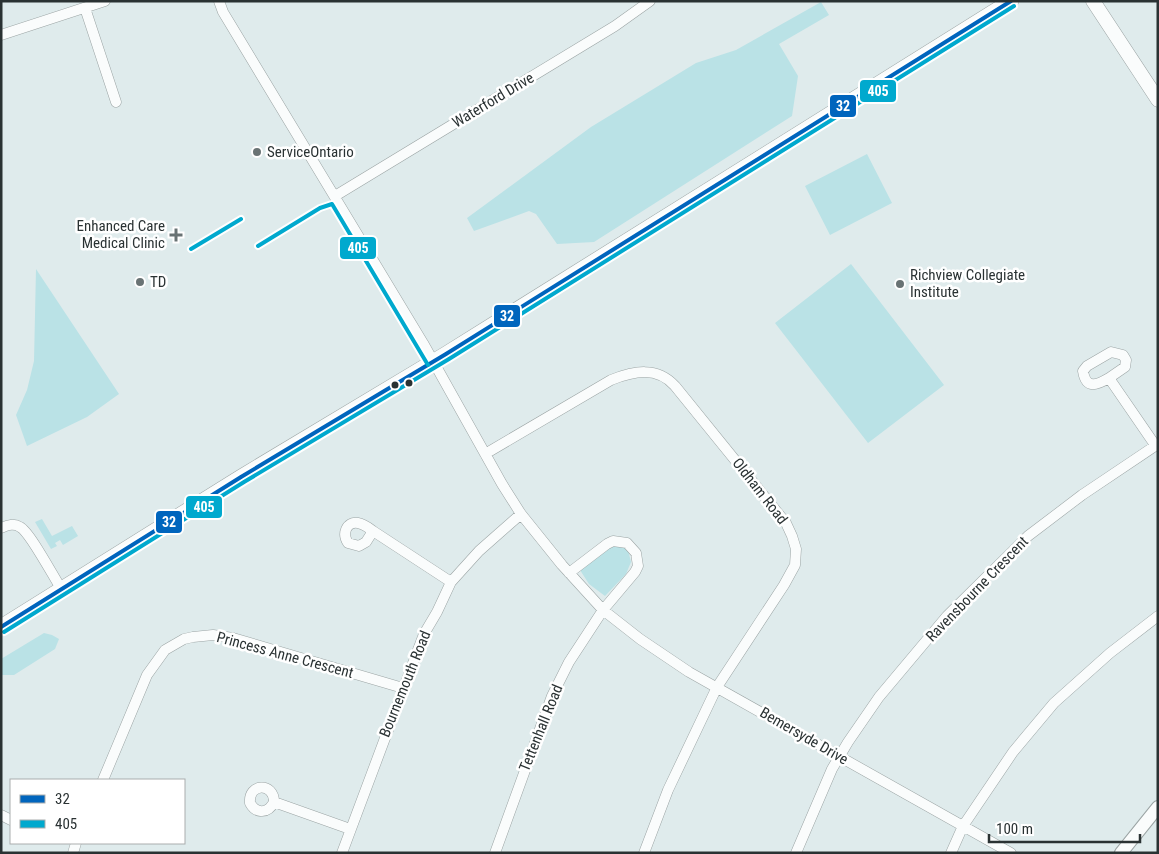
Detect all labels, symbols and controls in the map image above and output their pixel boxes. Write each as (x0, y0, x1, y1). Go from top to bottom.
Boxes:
street label: Waterford Drive (449, 69, 537, 131)
line badge: 405 (859, 79, 897, 103)
text: 405 (867, 83, 889, 99)
line badge: 32 (829, 94, 857, 118)
text: 32 (836, 98, 850, 114)
place label: ServiceOntario (267, 143, 354, 161)
marker: ServiceOntario (251, 146, 263, 158)
place label: Enhanced Care Medical Clinic (77, 217, 165, 252)
marker: Enhanced Care Medical Clinic (169, 228, 183, 242)
line badge: 405 (339, 236, 377, 260)
text: 405 (347, 240, 369, 256)
place label: Richview Collegiate Institute (910, 266, 1025, 301)
place label: TD (150, 273, 166, 291)
marker: TD (134, 276, 146, 288)
marker: Richview Collegiate Institute (894, 278, 906, 290)
line badge: 32 (493, 304, 521, 328)
text: 32 (500, 308, 514, 324)
unlabelled marker (404, 378, 414, 388)
unlabelled marker (390, 380, 400, 390)
street label: Oldham Road (729, 454, 791, 528)
line badge: 405 (185, 495, 223, 519)
text: 405 (193, 499, 215, 515)
line badge: 32 (155, 510, 183, 534)
text: 32 (162, 514, 176, 530)
street label: Ravensbourne Crescent (922, 533, 1032, 645)
street label: Princess Anne Crescent (215, 628, 355, 682)
street label: Bournemouth Road (375, 628, 435, 740)
street label: Tettenhall Road (515, 682, 567, 774)
street label: Bemersyde Drive (757, 703, 851, 769)
legend (10, 779, 185, 844)
text: 32 (55, 790, 70, 808)
scale bar (989, 812, 1140, 844)
text: 405 (55, 815, 77, 833)
text: 100 m (996, 820, 1033, 838)

